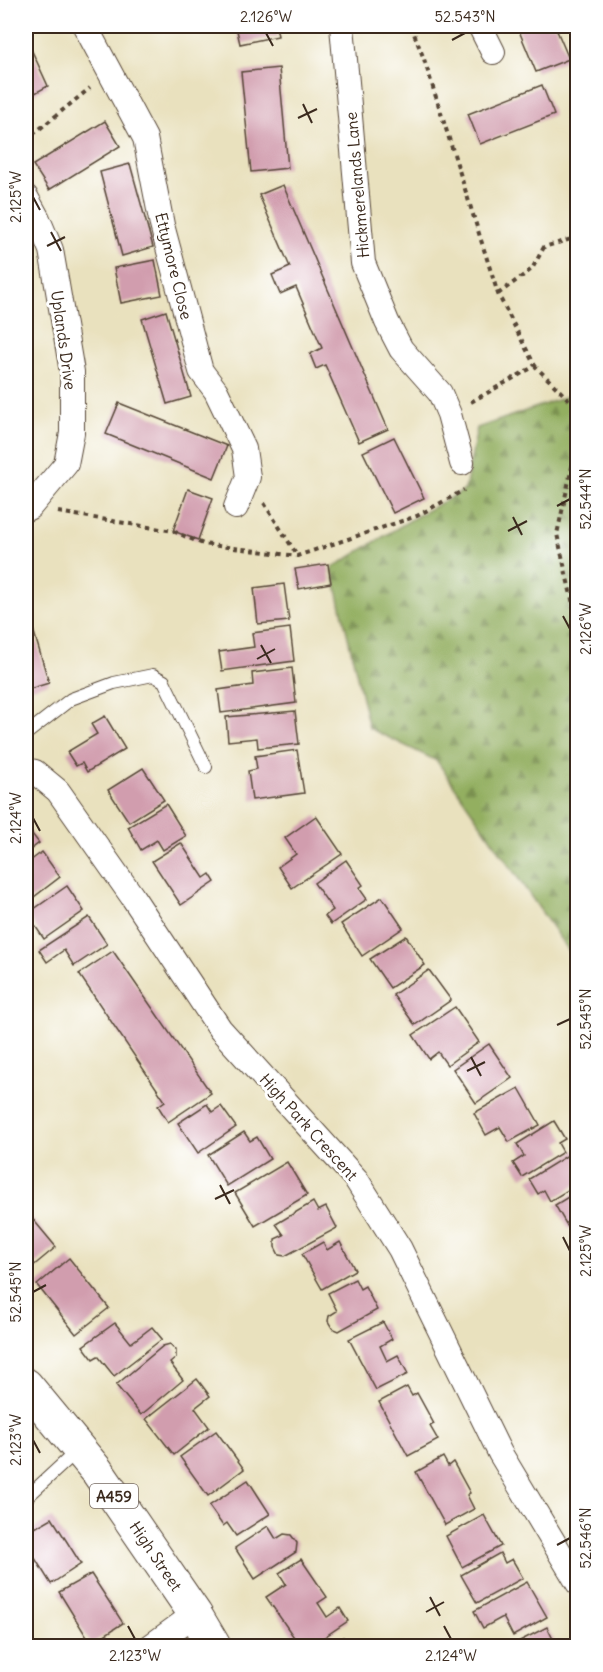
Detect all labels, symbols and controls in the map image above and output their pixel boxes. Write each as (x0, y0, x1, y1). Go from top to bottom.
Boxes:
text: 2.126°W (240, 7, 292, 26)
text: 52.543°N (434, 7, 496, 26)
street label: Hickmerelands Lane (341, 111, 373, 259)
text: 2.125°W (6, 171, 25, 223)
street label: Ettymore Close (151, 210, 197, 322)
street label: Uplands Drive (47, 289, 81, 391)
text: 52.544°N (576, 468, 595, 530)
text: 2.126°W (576, 603, 595, 655)
text: 2.124°W (6, 792, 25, 844)
text: 52.545°N (576, 988, 595, 1050)
street label: High Park Crescent (256, 1069, 363, 1185)
text: 2.125°W (576, 1225, 595, 1277)
text: 52.545°N (6, 1261, 25, 1323)
text: 2.123°W (6, 1414, 25, 1466)
road number: A459 (90, 1484, 138, 1508)
text: 52.546°N (576, 1507, 595, 1569)
street label: High Street (125, 1517, 187, 1595)
text: 2.123°W (109, 1646, 161, 1665)
text: 2.124°W (425, 1646, 477, 1665)

